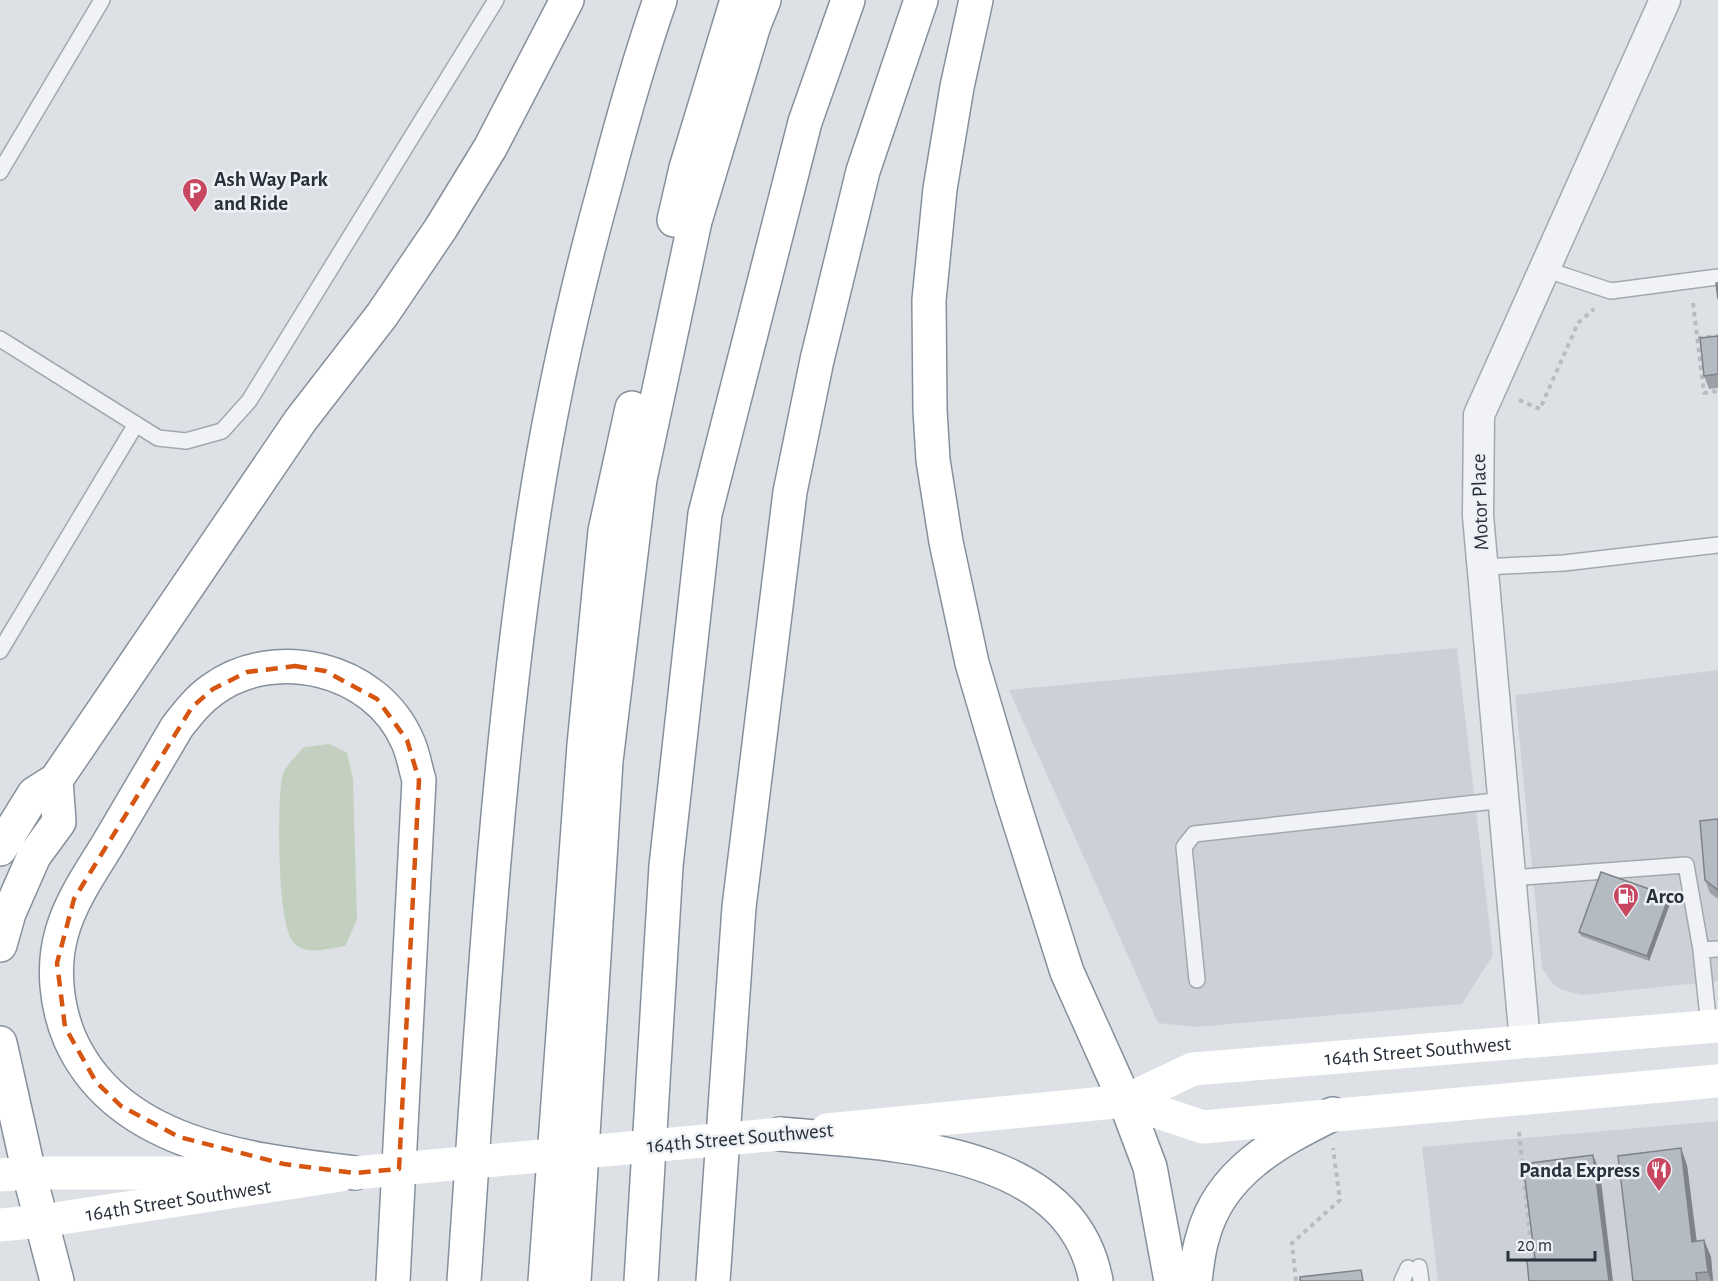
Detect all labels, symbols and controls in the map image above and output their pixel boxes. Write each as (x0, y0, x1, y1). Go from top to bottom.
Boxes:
place label: Ash Way Park and Ride (214, 169, 329, 214)
parking icon: Ash Way Park and Ride (180, 176, 210, 214)
street label: Motor Place (1468, 453, 1492, 551)
fuel station icon: Arco (1611, 881, 1641, 919)
place label: Arco (1646, 886, 1684, 907)
street label: 164th Street Southwest (1324, 1032, 1512, 1069)
street label: 164th Street Southwest (646, 1119, 834, 1157)
restaurant icon: Panda Express (1644, 1155, 1674, 1193)
place label: Panda Express (1519, 1160, 1640, 1181)
street label: 164th Street Southwest (84, 1175, 273, 1225)
scale bar (1508, 1224, 1595, 1262)
text: 20 m (1517, 1237, 1552, 1255)

